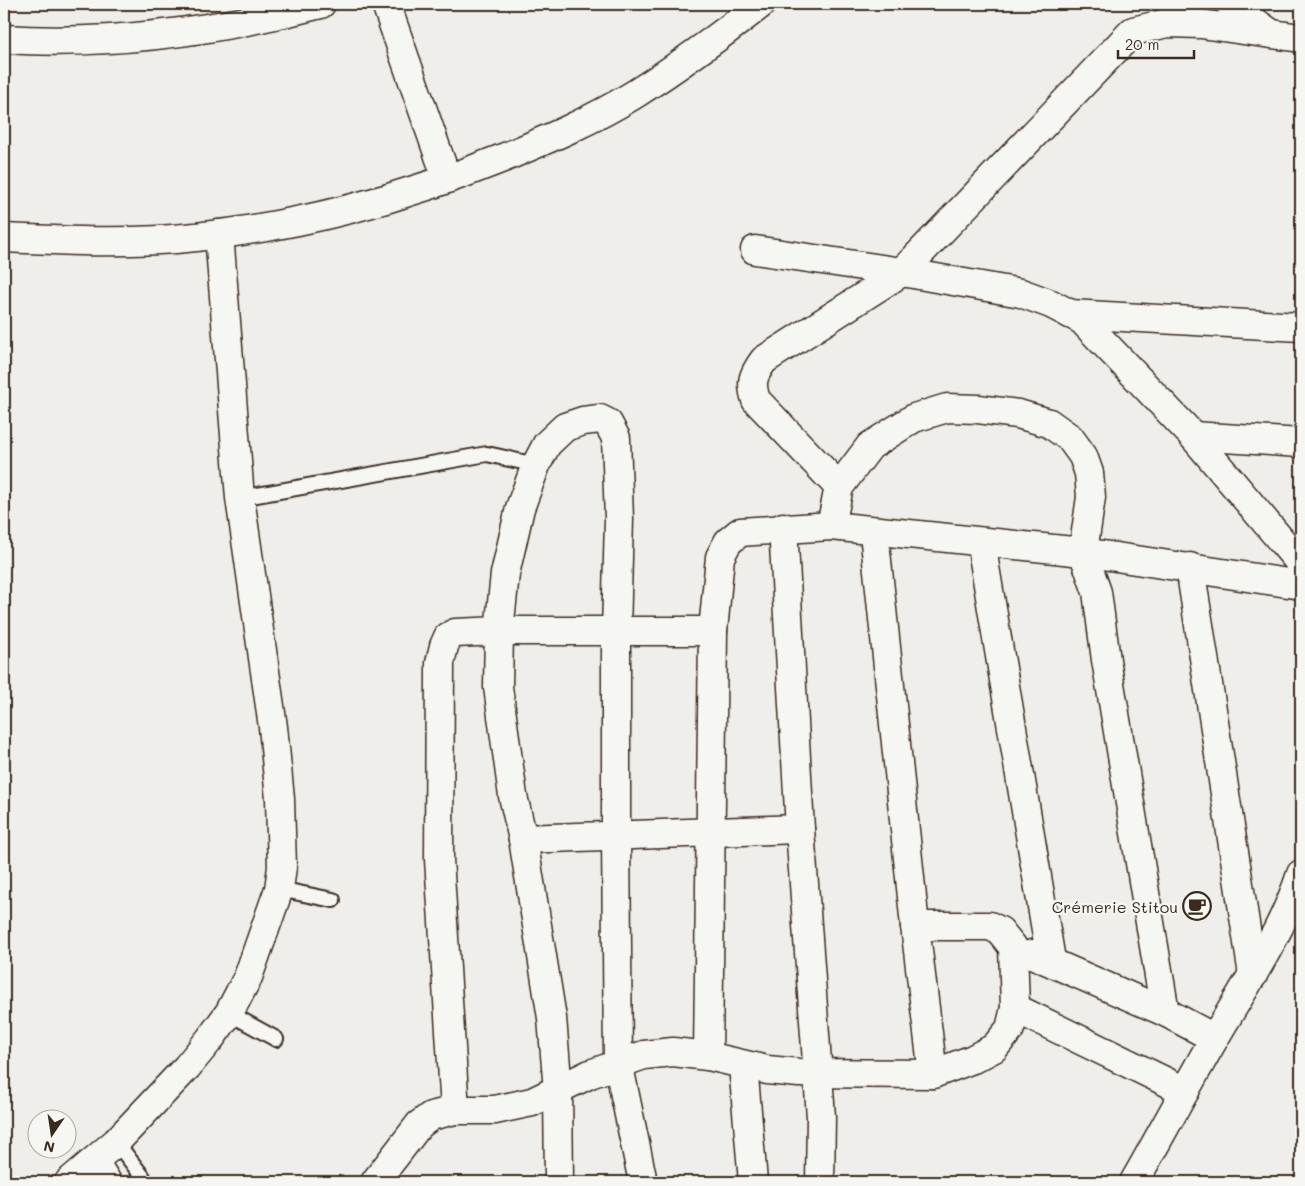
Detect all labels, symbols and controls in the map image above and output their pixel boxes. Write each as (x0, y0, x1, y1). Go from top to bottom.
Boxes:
scale bar (1118, 28, 1194, 60)
text: 20 m (1125, 34, 1159, 54)
cafe icon: Crémerie Stitou (1182, 891, 1212, 921)
place label: Crémerie Stitou (1052, 896, 1178, 917)
north arrow (28, 1108, 78, 1158)
text: N (42, 1137, 56, 1158)

